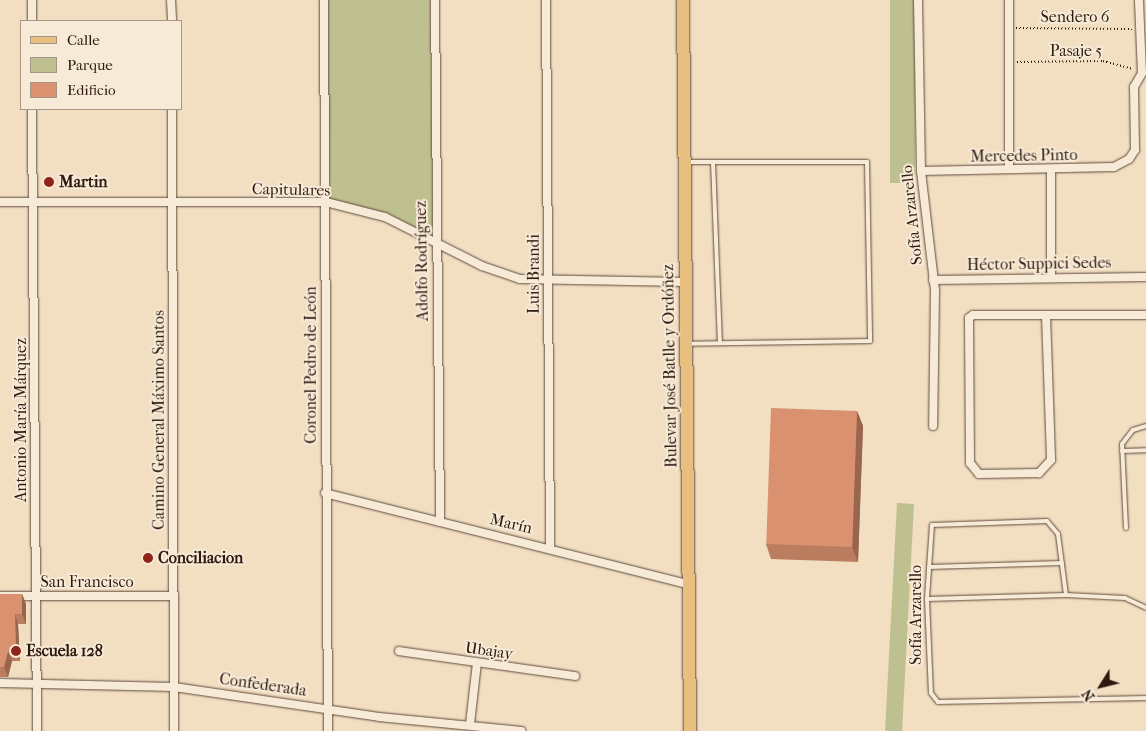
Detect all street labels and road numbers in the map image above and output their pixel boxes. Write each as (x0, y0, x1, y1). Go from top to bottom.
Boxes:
street label: Sendero 6 (1041, 7, 1109, 27)
street label: Pasaje 5 (1050, 41, 1102, 61)
street label: Mercedes Pinto (970, 145, 1078, 167)
street label: Sofía Arzarello (897, 164, 927, 266)
street label: Capitulares (252, 180, 330, 200)
street label: Adolfo Rodríguez (411, 201, 433, 321)
street label: Luis Brandi (524, 234, 544, 314)
street label: Héctor Suppici Sedes (967, 253, 1111, 275)
street label: Bulevar José Batlle y Ordóñez (659, 264, 681, 468)
street label: Coronel Pedro de León (301, 286, 321, 444)
street label: Camino General Máximo Santos (149, 310, 169, 530)
street label: Antonio María Márquez (11, 338, 31, 502)
street label: Marín (488, 510, 534, 538)
street label: Sofía Arzarello (906, 565, 926, 665)
street label: San Francisco (40, 572, 134, 592)
street label: Ubajay (464, 638, 514, 664)
street label: Confederada (218, 669, 308, 701)

